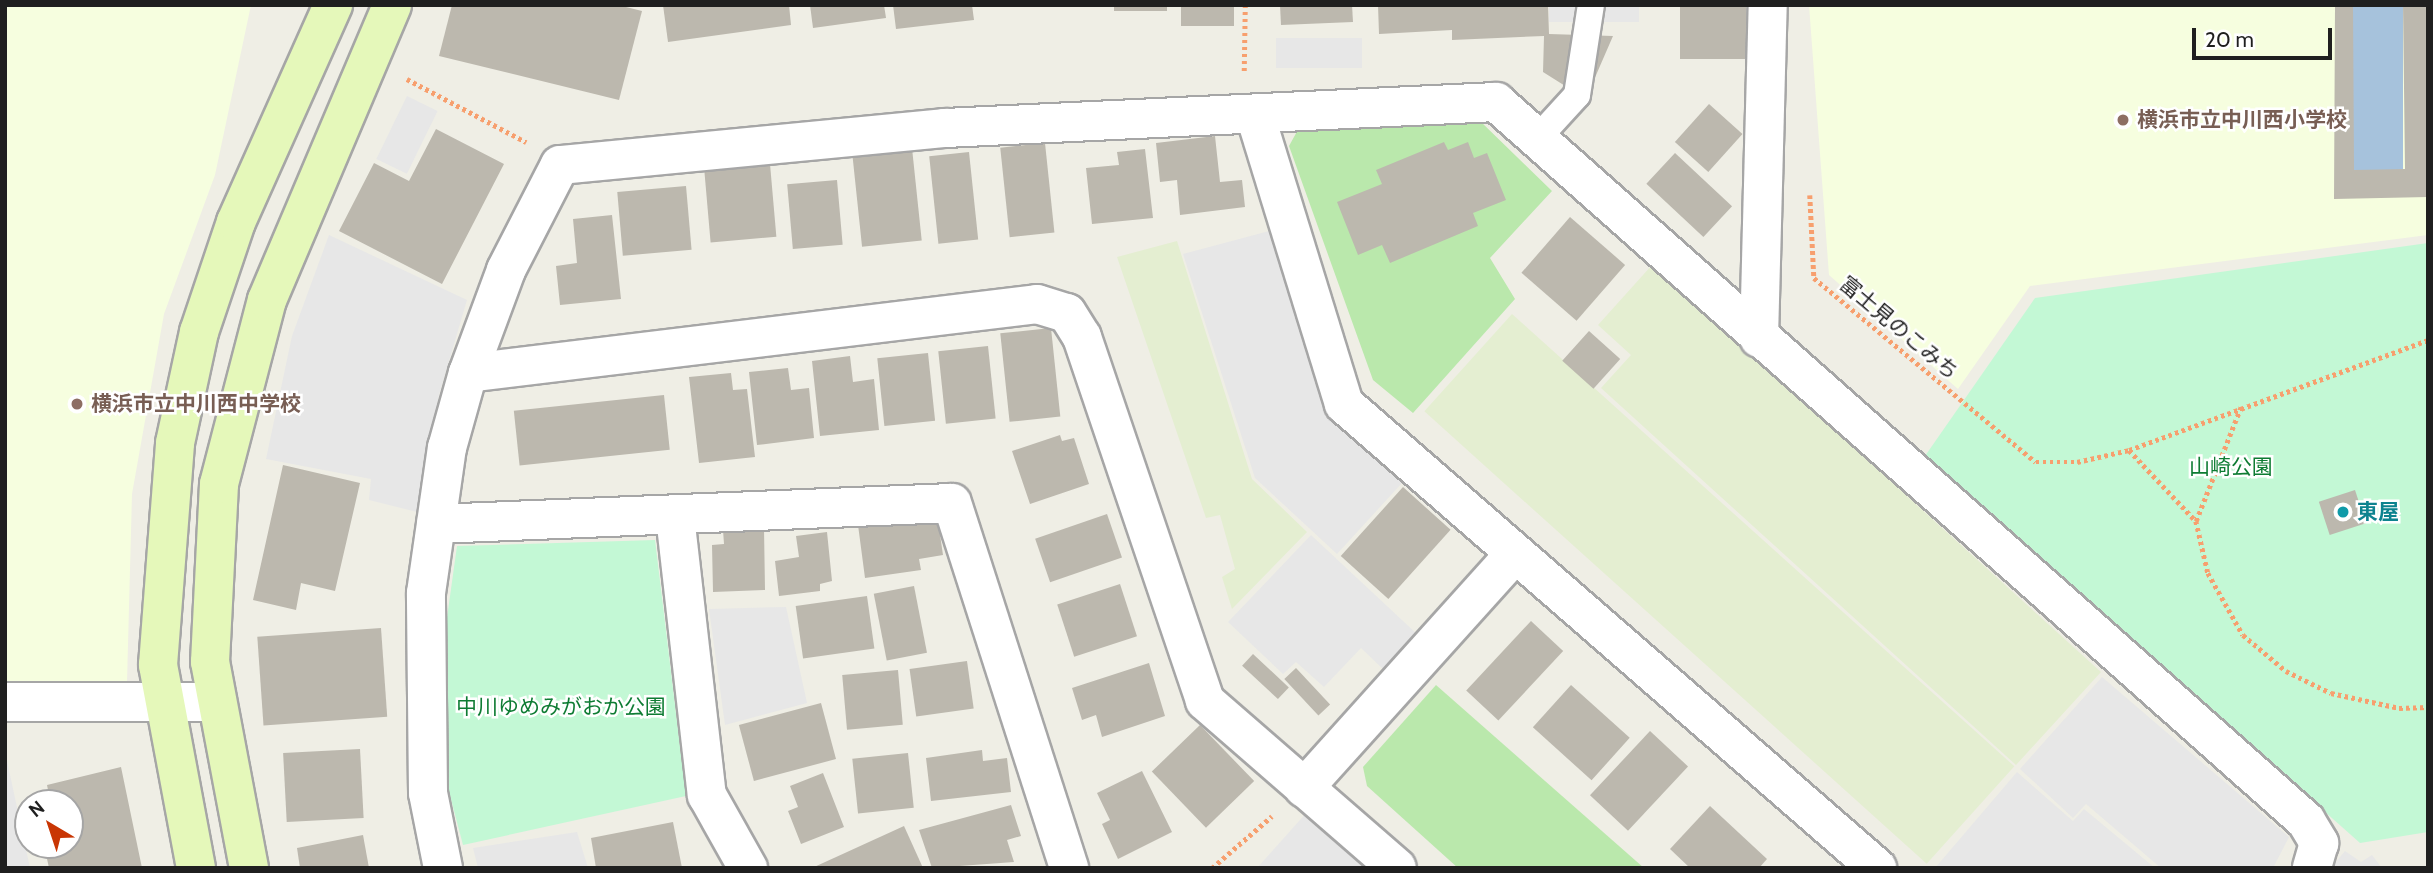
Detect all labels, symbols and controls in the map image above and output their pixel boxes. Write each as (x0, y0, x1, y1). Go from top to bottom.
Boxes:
scale bar (2195, 14, 2335, 58)
text: 20 m (2205, 27, 2254, 52)
place label: 横浜市立中川西小学校 (2137, 107, 2347, 133)
marker: 横浜市立中川西小学校 (2115, 112, 2131, 128)
street label: 富士見のこみち (1835, 271, 1963, 385)
place label: 横浜市立中川西中学校 (91, 391, 301, 417)
marker: 横浜市立中川西中学校 (69, 396, 85, 412)
park label: 山崎公園 (2189, 454, 2273, 480)
place label: 東屋 (2357, 499, 2399, 525)
marker: 東屋 (2335, 504, 2351, 520)
park label: 中川ゆめみがおか公園 (456, 694, 666, 720)
north arrow (14, 789, 84, 859)
text: N (24, 796, 49, 822)

